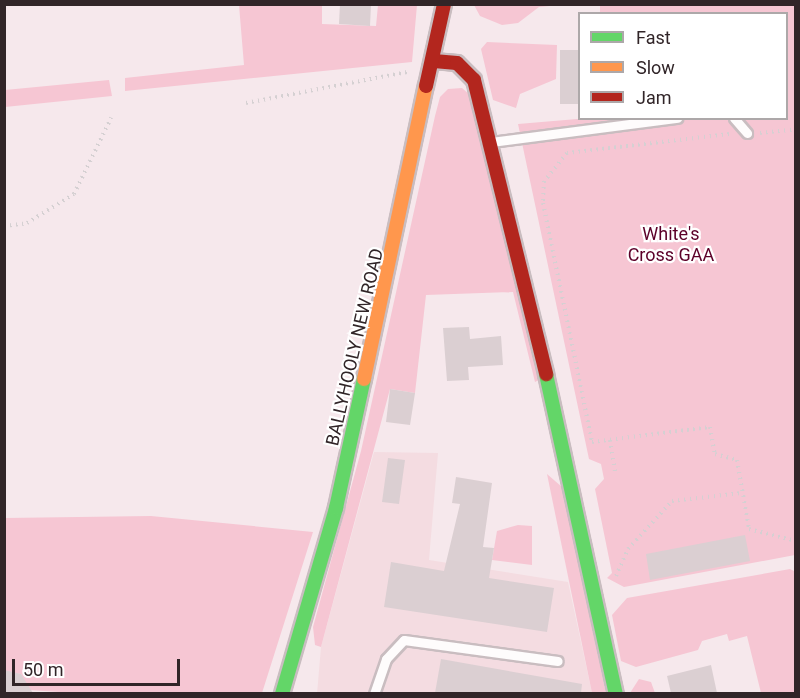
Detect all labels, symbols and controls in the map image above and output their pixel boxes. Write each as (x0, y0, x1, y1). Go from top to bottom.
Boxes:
legend (578, 12, 788, 120)
text: Fast (636, 27, 671, 48)
text: Slow (636, 57, 675, 78)
text: Jam (636, 87, 672, 108)
park label: White's Cross GAA (628, 224, 714, 266)
street label: BALLYHOOLY NEW ROAD (322, 246, 388, 448)
scale bar (15, 647, 183, 685)
text: 50 m (23, 659, 63, 680)

